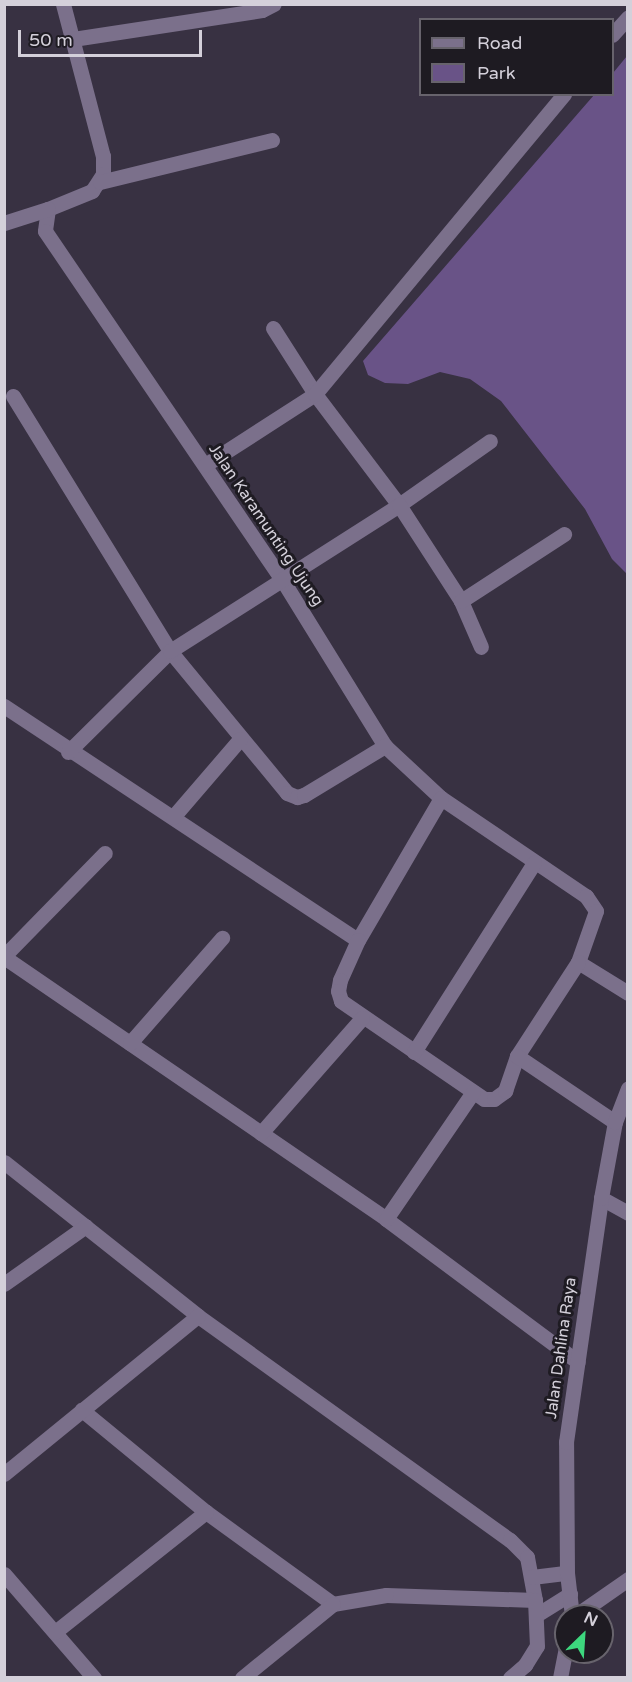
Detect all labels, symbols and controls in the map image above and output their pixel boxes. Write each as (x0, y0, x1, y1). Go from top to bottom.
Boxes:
scale bar (21, 18, 206, 56)
legend (419, 18, 614, 96)
text: 50 m (29, 29, 73, 51)
text: Road (477, 32, 522, 54)
text: Park (477, 62, 515, 84)
street label: Jalan Karamunting Ujung (204, 440, 328, 610)
street label: Jalan Dahlina Raya (542, 1276, 580, 1420)
north arrow (554, 1604, 614, 1664)
text: N (581, 1608, 601, 1631)

